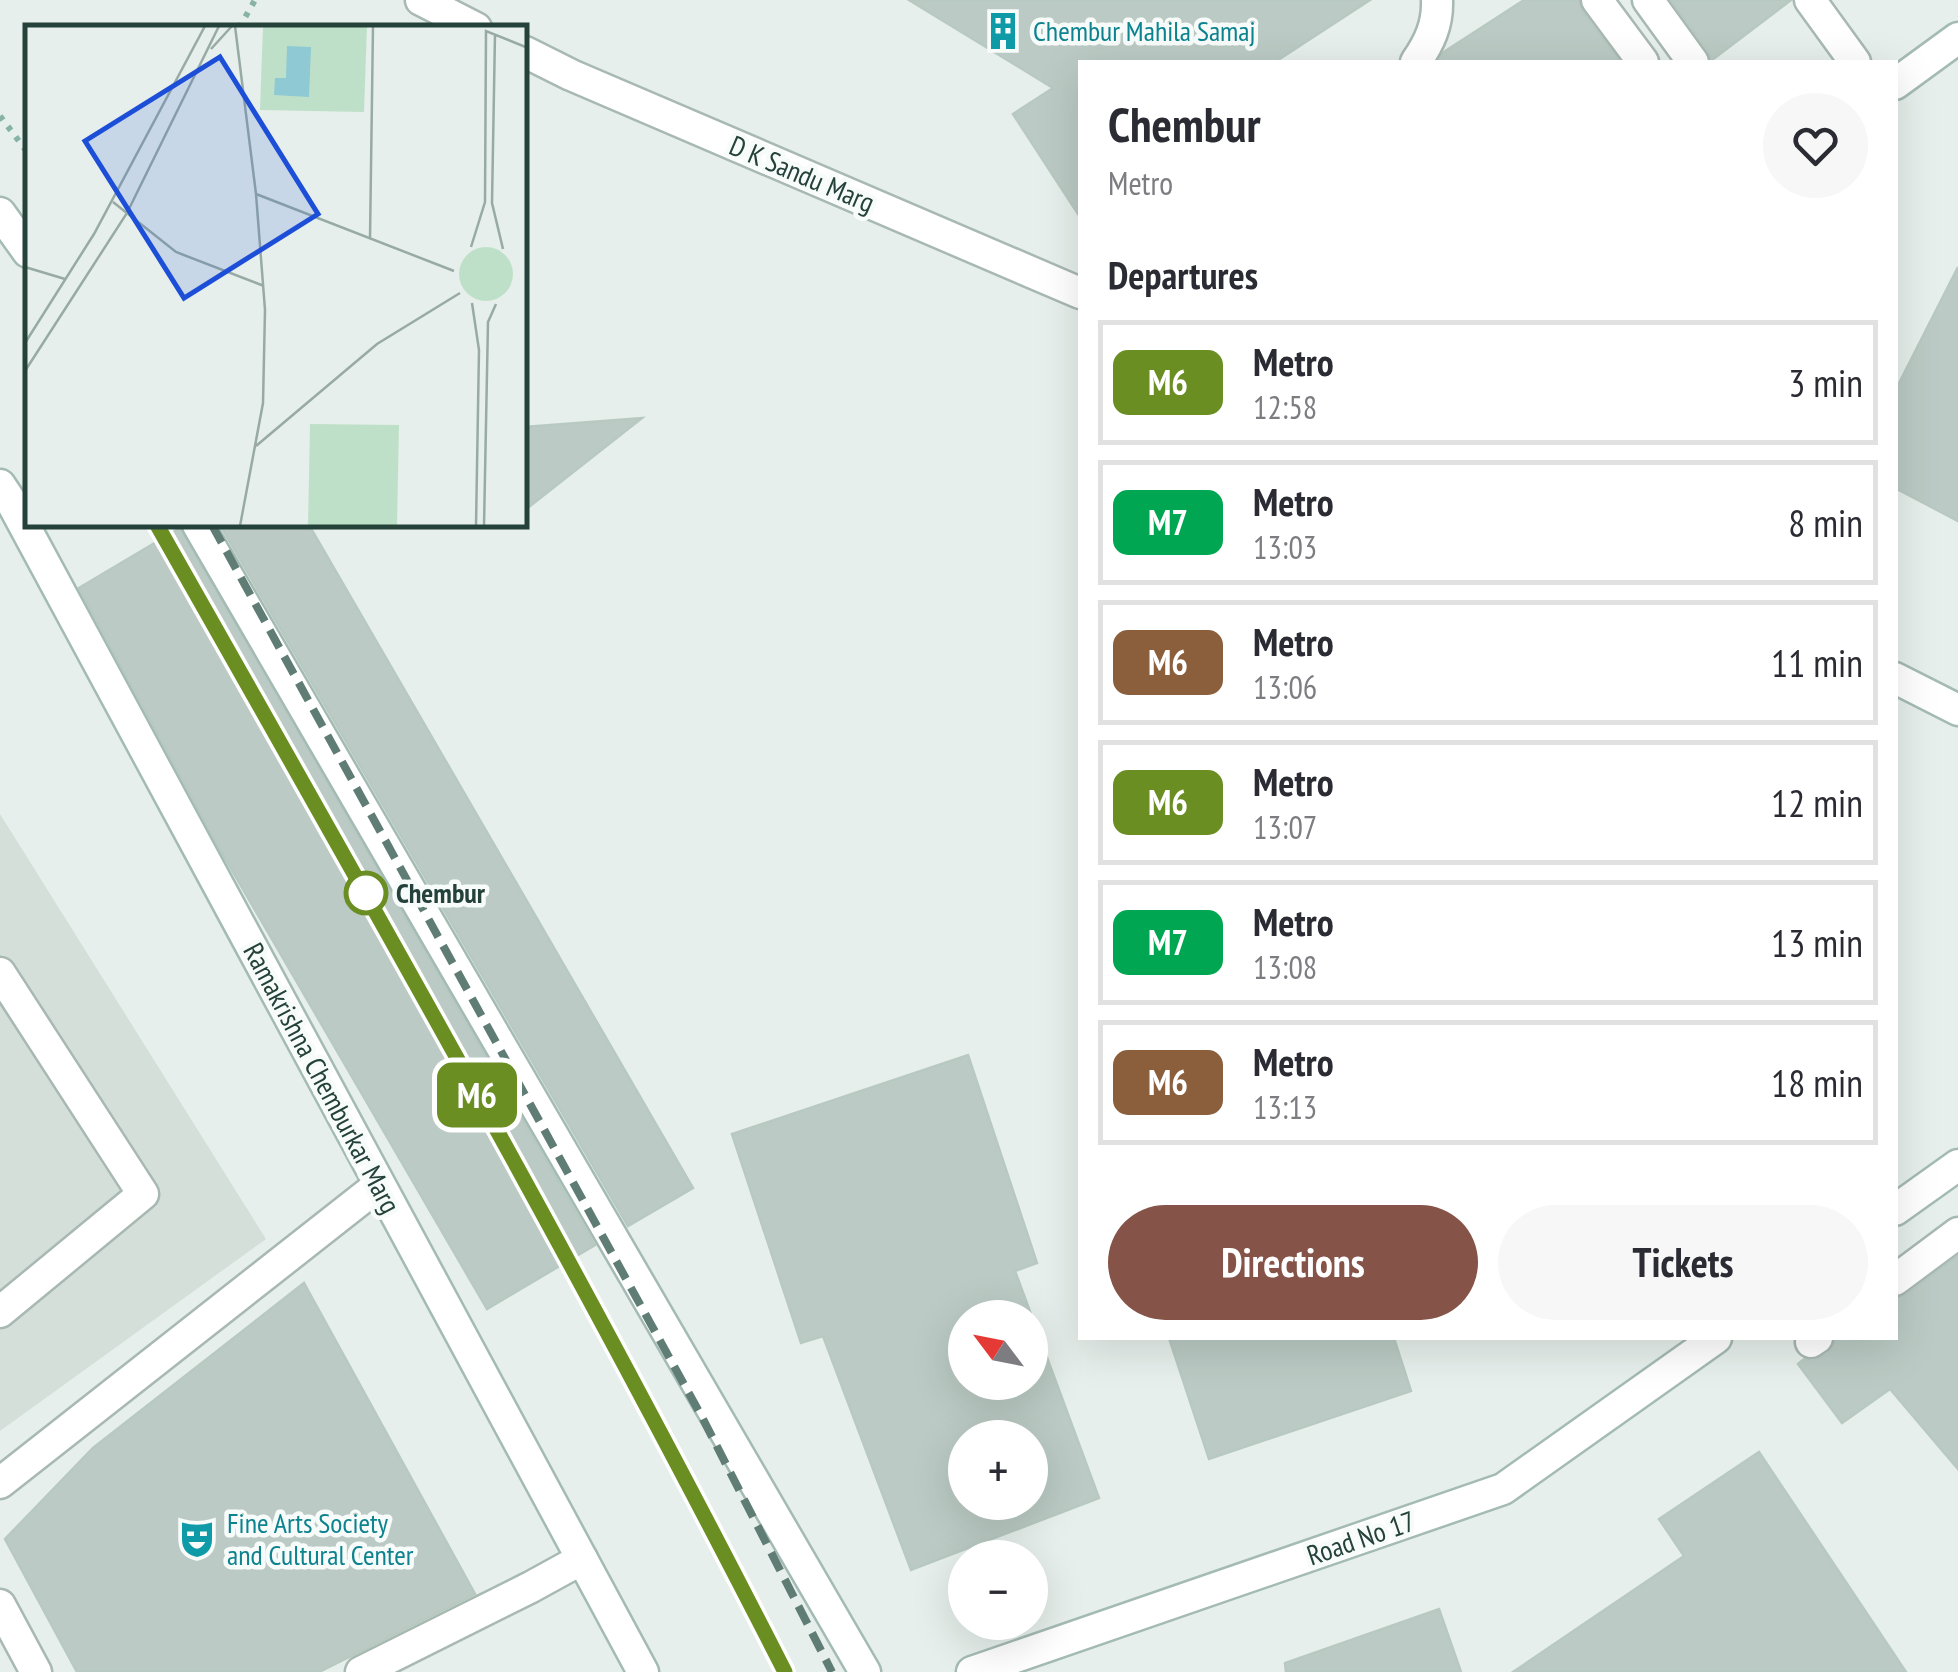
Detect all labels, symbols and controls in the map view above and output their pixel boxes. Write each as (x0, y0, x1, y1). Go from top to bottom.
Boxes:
building icon: Chembur Mahila Samaj (982, 10, 1024, 52)
place label: Chembur Mahila Samaj (1033, 12, 1256, 49)
inset map (25, 25, 528, 528)
text: Chembur (1108, 93, 1261, 155)
button: heart (1763, 93, 1868, 198)
street label: D K Sandu Marg (724, 126, 880, 221)
text: Metro (1108, 162, 1173, 204)
text: Departures (1108, 250, 1258, 299)
text: Metro (1253, 337, 1334, 386)
text: 3 min (1788, 358, 1863, 407)
text: M6 (1148, 359, 1188, 405)
text: 12:58 (1253, 386, 1317, 428)
text: Metro (1253, 477, 1334, 526)
text: 8 min (1788, 498, 1863, 547)
text: M7 (1148, 499, 1188, 545)
text: 13:03 (1253, 526, 1317, 568)
text: Metro (1253, 617, 1334, 666)
text: 11 min (1771, 638, 1863, 687)
text: M6 (1148, 639, 1188, 685)
text: 13:06 (1253, 666, 1317, 708)
text: Metro (1253, 757, 1334, 806)
text: 12 min (1771, 778, 1863, 827)
text: M6 (1148, 779, 1188, 825)
text: 13:07 (1253, 806, 1317, 848)
marker: Chembur (345, 872, 387, 914)
place label: Chembur (396, 874, 486, 911)
text: Metro (1253, 897, 1334, 946)
text: 13 min (1771, 918, 1863, 967)
text: M7 (1148, 919, 1188, 965)
street label: Ramakrishna Chemburkar Marg (235, 936, 409, 1219)
text: 13:08 (1253, 946, 1317, 988)
text: Metro (1253, 1037, 1334, 1086)
text: 18 min (1771, 1058, 1863, 1107)
text: M6 (1148, 1059, 1188, 1105)
line badge: M6 (432, 1062, 522, 1128)
text: M6 (457, 1072, 497, 1118)
text: 13:13 (1253, 1086, 1317, 1128)
button: Directions (1108, 1205, 1478, 1320)
button: Tickets (1498, 1205, 1868, 1320)
north arrow (948, 1300, 1048, 1400)
map controls (948, 1300, 1048, 1640)
button: + (948, 1420, 1048, 1520)
street label: Road No 17 (1302, 1502, 1420, 1573)
place label: Fine Arts Society and Cultural Center (227, 1504, 414, 1573)
theatre icon: Fine Arts Society and Cultural Center (176, 1518, 218, 1560)
button: − (948, 1540, 1048, 1640)

